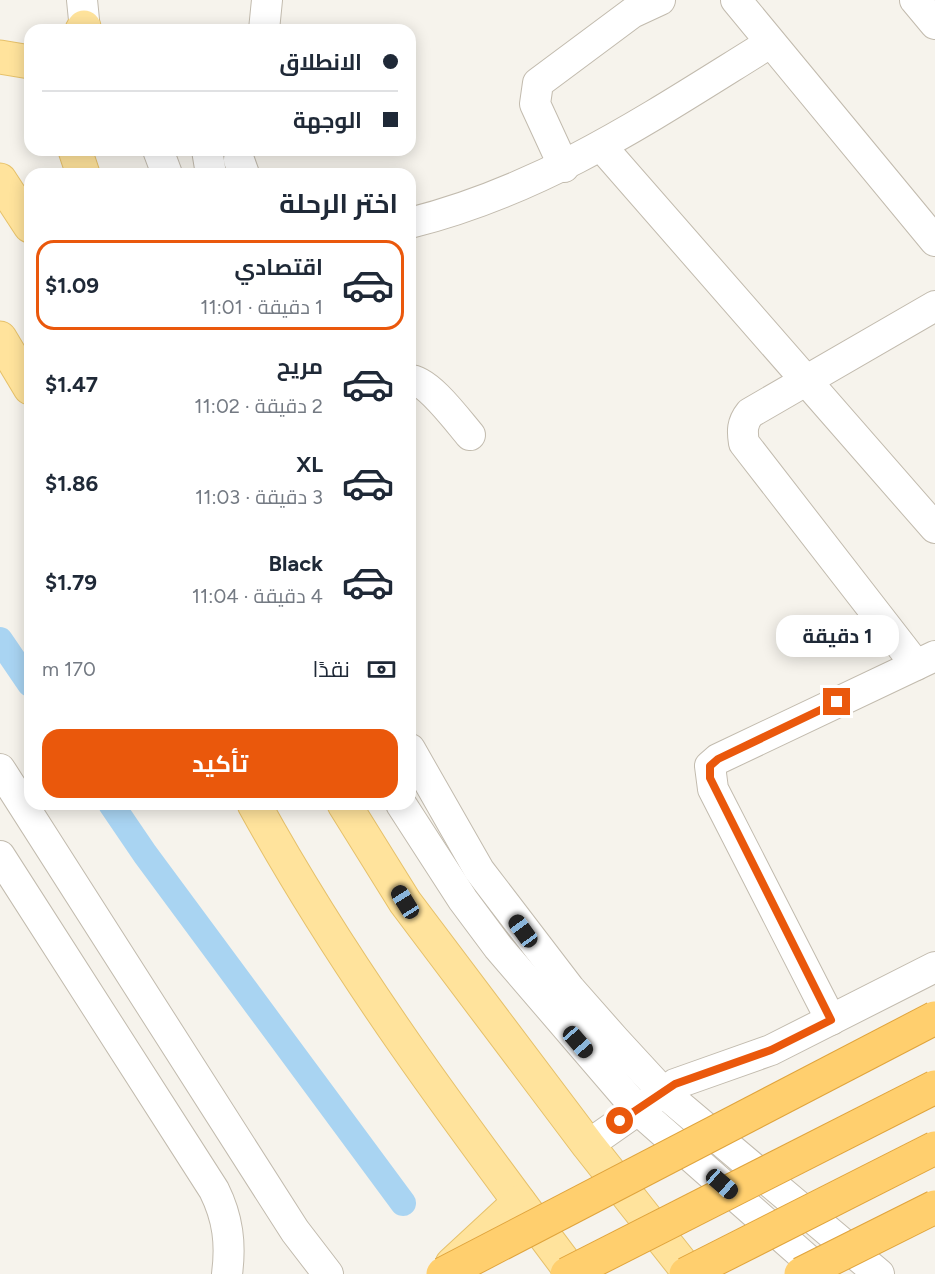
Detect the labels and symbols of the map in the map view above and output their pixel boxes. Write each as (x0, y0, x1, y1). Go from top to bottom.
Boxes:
callout: 1 دقيقة (776, 615, 898, 657)
route end (823, 688, 850, 715)
car (388, 882, 422, 922)
car (505, 911, 541, 951)
car (559, 1023, 597, 1061)
route start (606, 1107, 633, 1134)
car (703, 1165, 741, 1203)

